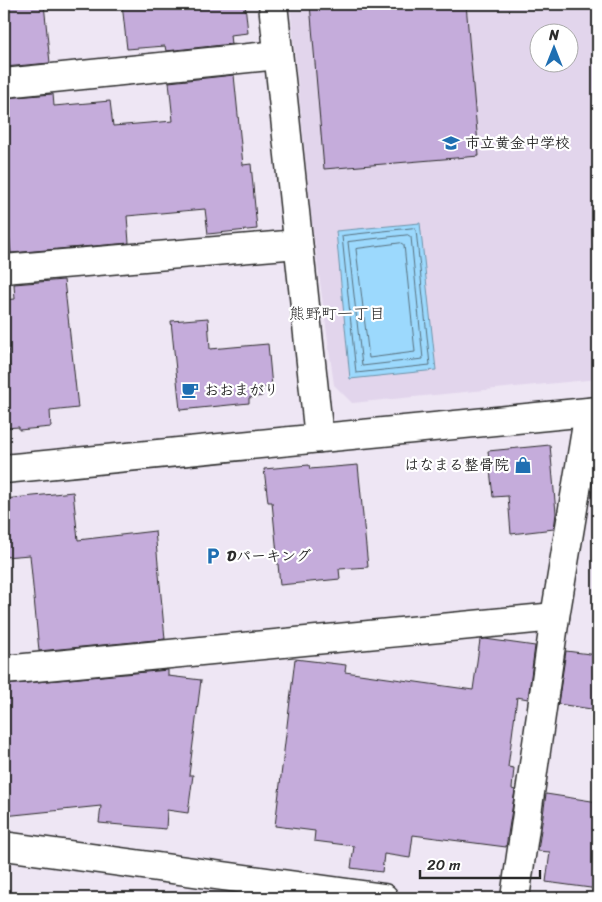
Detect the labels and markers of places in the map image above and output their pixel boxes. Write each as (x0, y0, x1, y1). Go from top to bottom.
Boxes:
place label: 市立黄金中学校 (465, 130, 570, 156)
school or university icon: 市立黄金中学校 (441, 133, 461, 153)
place label: おおまがり (204, 377, 279, 403)
cafe icon: おおまがり (180, 380, 200, 400)
place label: はなまる整骨院 (404, 452, 509, 478)
shop icon: はなまる整骨院 (513, 455, 533, 475)
place label: Dパーキング (227, 543, 311, 569)
parking icon: Dパーキング (203, 546, 223, 566)

